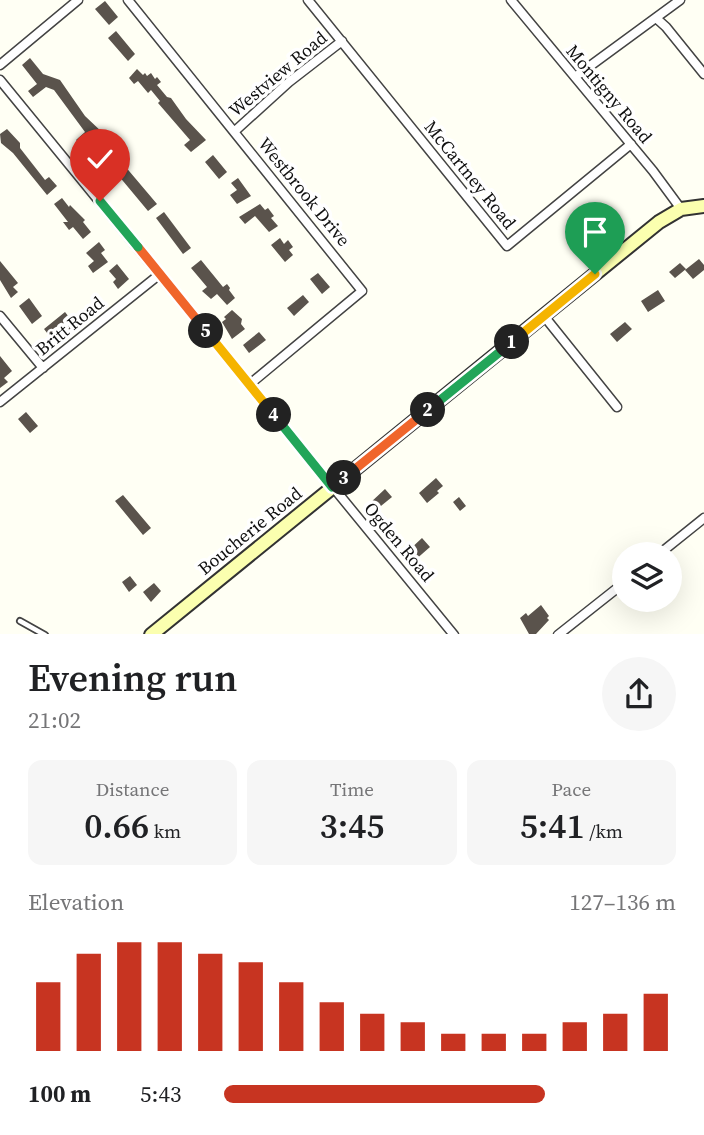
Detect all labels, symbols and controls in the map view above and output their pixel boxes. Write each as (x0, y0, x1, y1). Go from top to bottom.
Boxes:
street label: Westview Road (223, 25, 332, 122)
street label: Montigny Road (561, 39, 658, 148)
street label: McCartney Road (419, 115, 522, 234)
pin (70, 129, 130, 201)
street label: Westbrook Drive (253, 132, 356, 252)
icon: check (81, 140, 119, 178)
pin (565, 202, 625, 274)
icon: arrive (576, 213, 614, 251)
street label: Britt Road (30, 290, 109, 361)
pin: 5 (188, 314, 224, 348)
text: 5 (200, 317, 211, 343)
pin: 1 (494, 324, 530, 360)
text: 1 (506, 328, 517, 354)
pin: 2 (410, 392, 446, 428)
text: 2 (422, 396, 433, 422)
pin: 4 (256, 398, 292, 432)
text: 4 (268, 401, 279, 427)
pin: 3 (326, 461, 362, 496)
text: 3 (338, 464, 349, 490)
street label: Boucherie Road (192, 481, 307, 580)
street label: Ogden Road (359, 496, 440, 587)
map controls (612, 542, 682, 612)
button: layers (612, 542, 682, 612)
text: Evening run (28, 652, 237, 704)
button: share (602, 657, 676, 731)
text: 21:02 (28, 704, 81, 736)
text: Distance (96, 776, 169, 802)
text: Time (330, 776, 374, 802)
text: Pace (551, 776, 591, 802)
text: 0.66 (84, 802, 149, 850)
text: 3:45 (319, 802, 385, 850)
text: 5:41 (520, 802, 585, 850)
text: km (149, 818, 181, 844)
text: /km (585, 818, 623, 844)
text: Elevation (28, 886, 124, 918)
text: 127–136 m (569, 886, 676, 918)
text: 100 m (28, 1078, 91, 1110)
text: 5:43 (140, 1078, 181, 1110)

